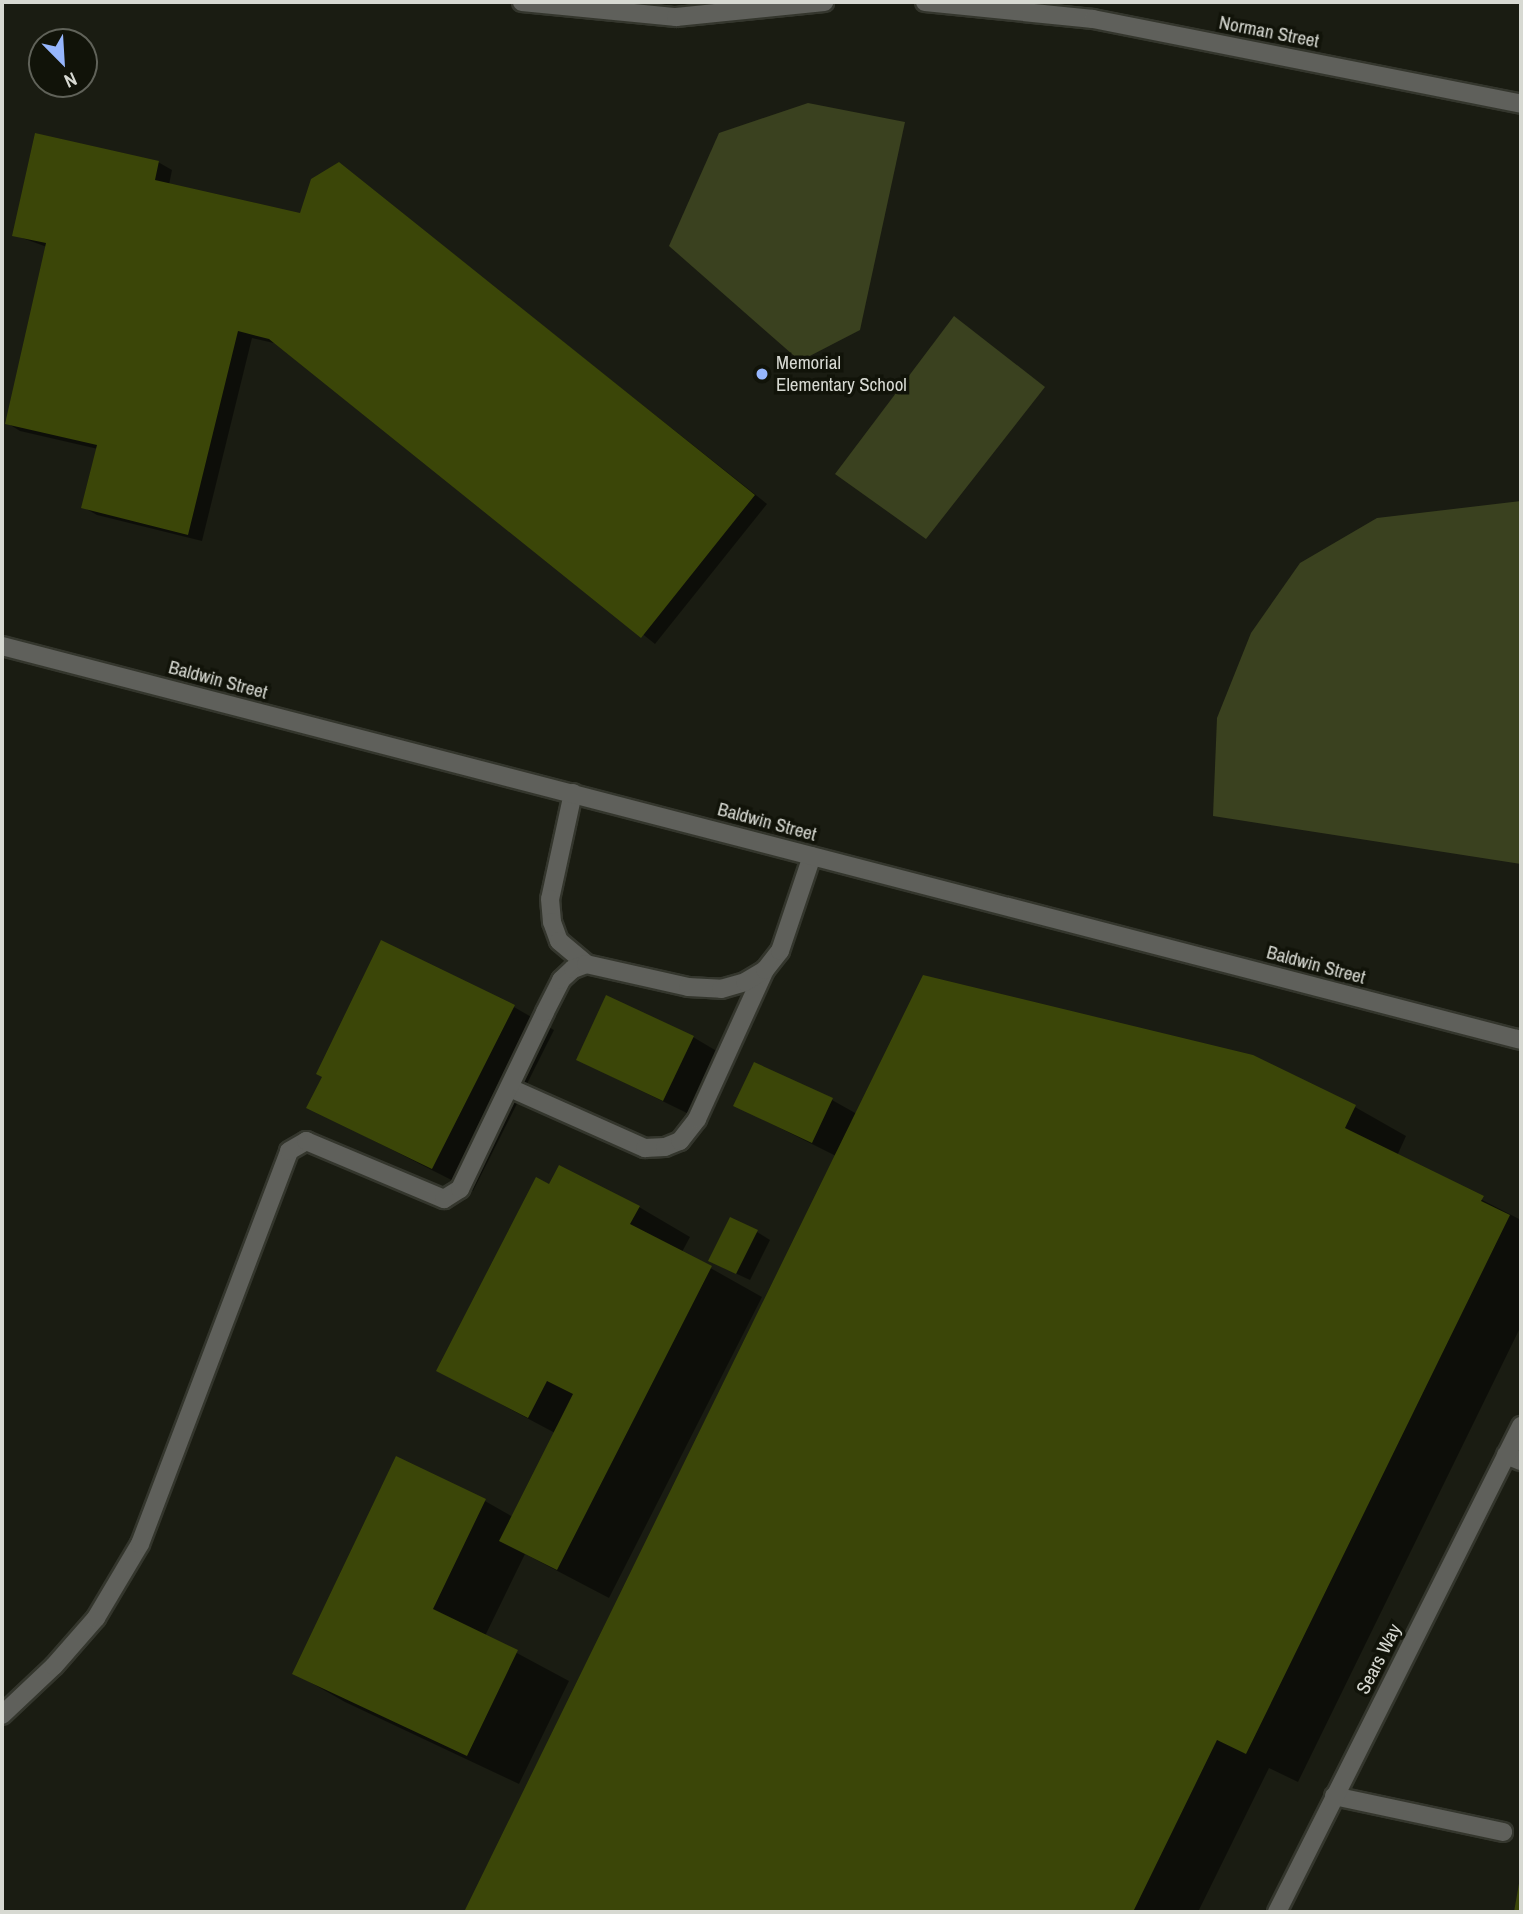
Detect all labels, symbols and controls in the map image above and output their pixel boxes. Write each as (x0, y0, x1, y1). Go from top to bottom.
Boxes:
street label: Norman Street (1217, 11, 1321, 53)
north arrow (28, 28, 98, 98)
text: N (60, 66, 81, 95)
place label: Memorial Elementary School (776, 352, 907, 396)
marker: Memorial Elementary School (754, 366, 770, 382)
street label: Baldwin Street (166, 656, 270, 704)
street label: Baldwin Street (715, 798, 819, 846)
street label: Baldwin Street (1264, 941, 1368, 989)
street label: Sears Way (1352, 1620, 1406, 1698)

